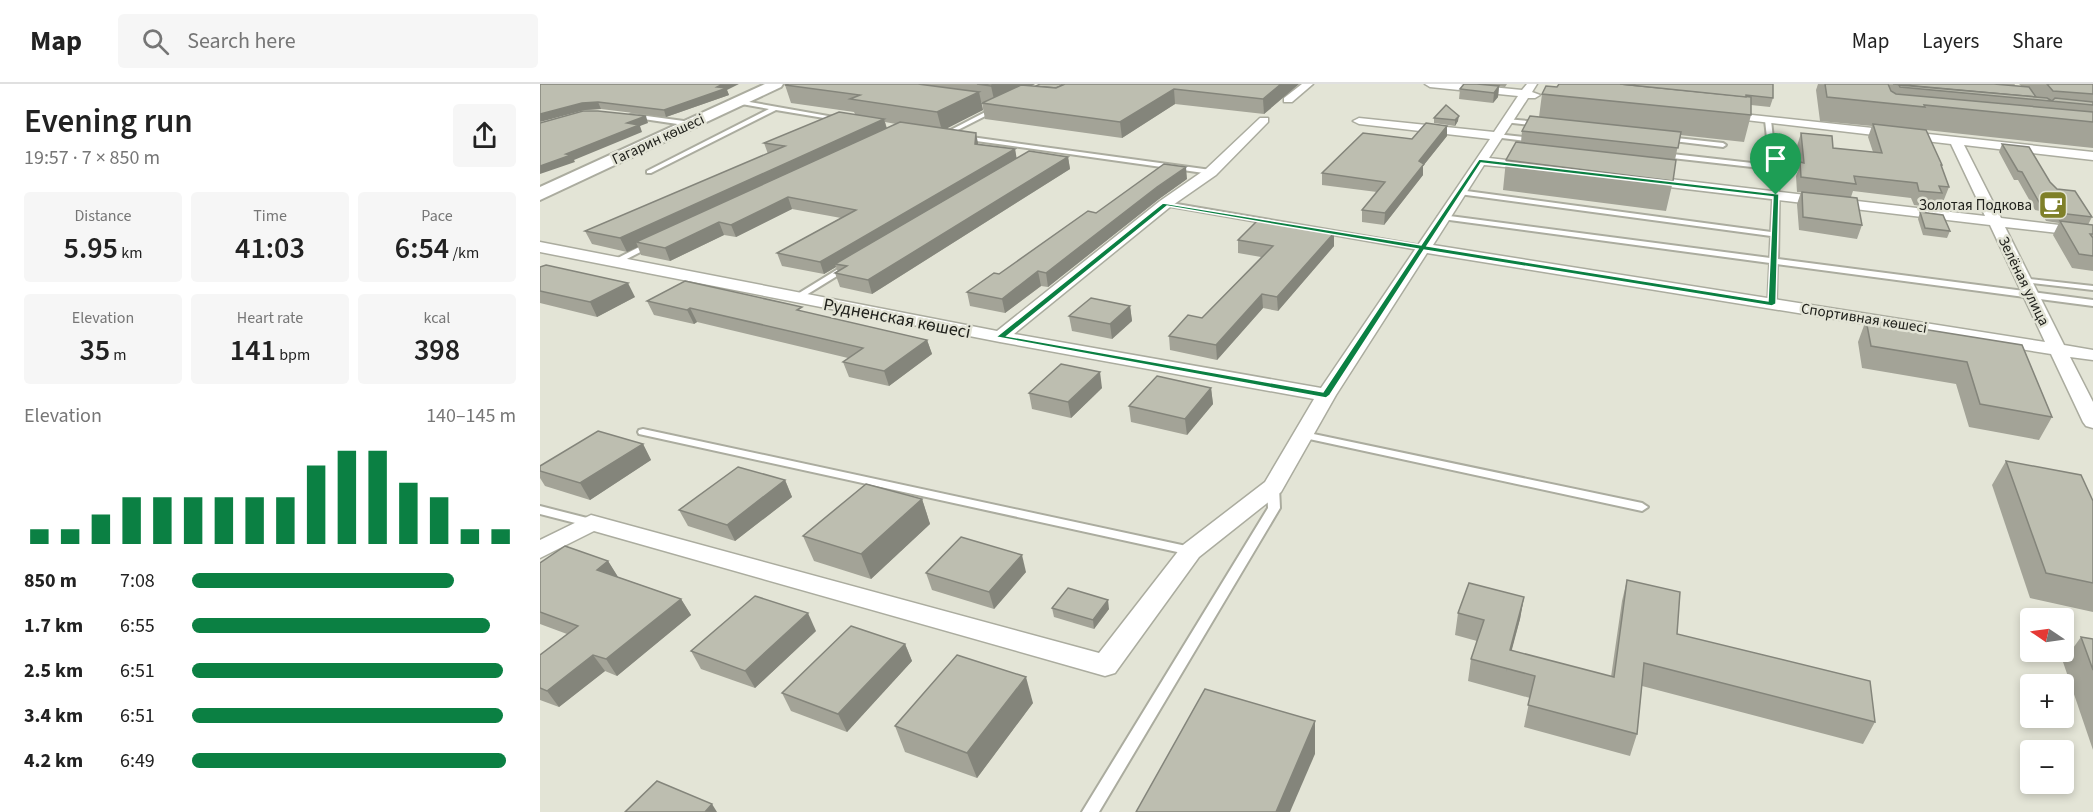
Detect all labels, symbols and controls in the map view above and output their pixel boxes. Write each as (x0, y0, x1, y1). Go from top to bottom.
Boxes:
search box (118, 14, 538, 68)
text: Map (30, 21, 82, 61)
icon: search (139, 25, 172, 58)
text: Search here (187, 25, 296, 57)
text: Map (1852, 26, 1889, 56)
text: Layers (1922, 26, 1979, 56)
text: Share (2012, 26, 2063, 56)
text: Evening run (24, 98, 193, 145)
button: share (453, 104, 516, 167)
street label: Гагарин көшесі (609, 109, 708, 170)
pin (1750, 133, 1801, 195)
icon: arrive (1759, 142, 1792, 175)
text: 19:57 · 7 × 850 m (24, 144, 160, 172)
cafe icon: Золотая Подкова (2037, 189, 2069, 221)
place label: Золотая Подкова (1919, 195, 2032, 216)
text: Distance (75, 205, 131, 227)
text: Time (253, 205, 287, 227)
text: Pace (421, 205, 453, 227)
text: 5.95 (64, 227, 118, 270)
text: 41:03 (235, 227, 305, 270)
text: 6:54 (395, 227, 449, 270)
street label: Зелёная улица (1993, 233, 2054, 329)
text: km (118, 242, 142, 264)
text: /km (449, 242, 479, 264)
street label: Рудненская көшесі (821, 292, 973, 345)
street label: Спортивная көшесі (1799, 298, 1928, 339)
text: Elevation (72, 307, 134, 329)
text: Heart rate (237, 307, 303, 329)
text: kcal (424, 307, 450, 329)
text: 35 (79, 329, 110, 372)
text: 141 (230, 329, 276, 372)
text: 398 (414, 329, 460, 372)
text: m (110, 344, 127, 366)
text: bpm (276, 344, 310, 366)
text: Elevation (24, 402, 102, 430)
text: 140–145 m (426, 402, 516, 430)
text: 850 m (24, 567, 77, 595)
text: 7:08 (120, 567, 155, 595)
north arrow (2020, 608, 2074, 662)
map controls (2020, 608, 2074, 794)
text: 1.7 km (24, 612, 83, 640)
text: 6:55 (120, 612, 155, 640)
text: 2.5 km (24, 657, 83, 685)
text: 6:51 (120, 657, 155, 685)
button: + (2020, 674, 2074, 728)
text: 3.4 km (24, 702, 83, 730)
text: 6:51 (120, 702, 155, 730)
button: − (2020, 740, 2074, 794)
text: 4.2 km (24, 747, 83, 775)
text: 6:49 (120, 747, 155, 775)

